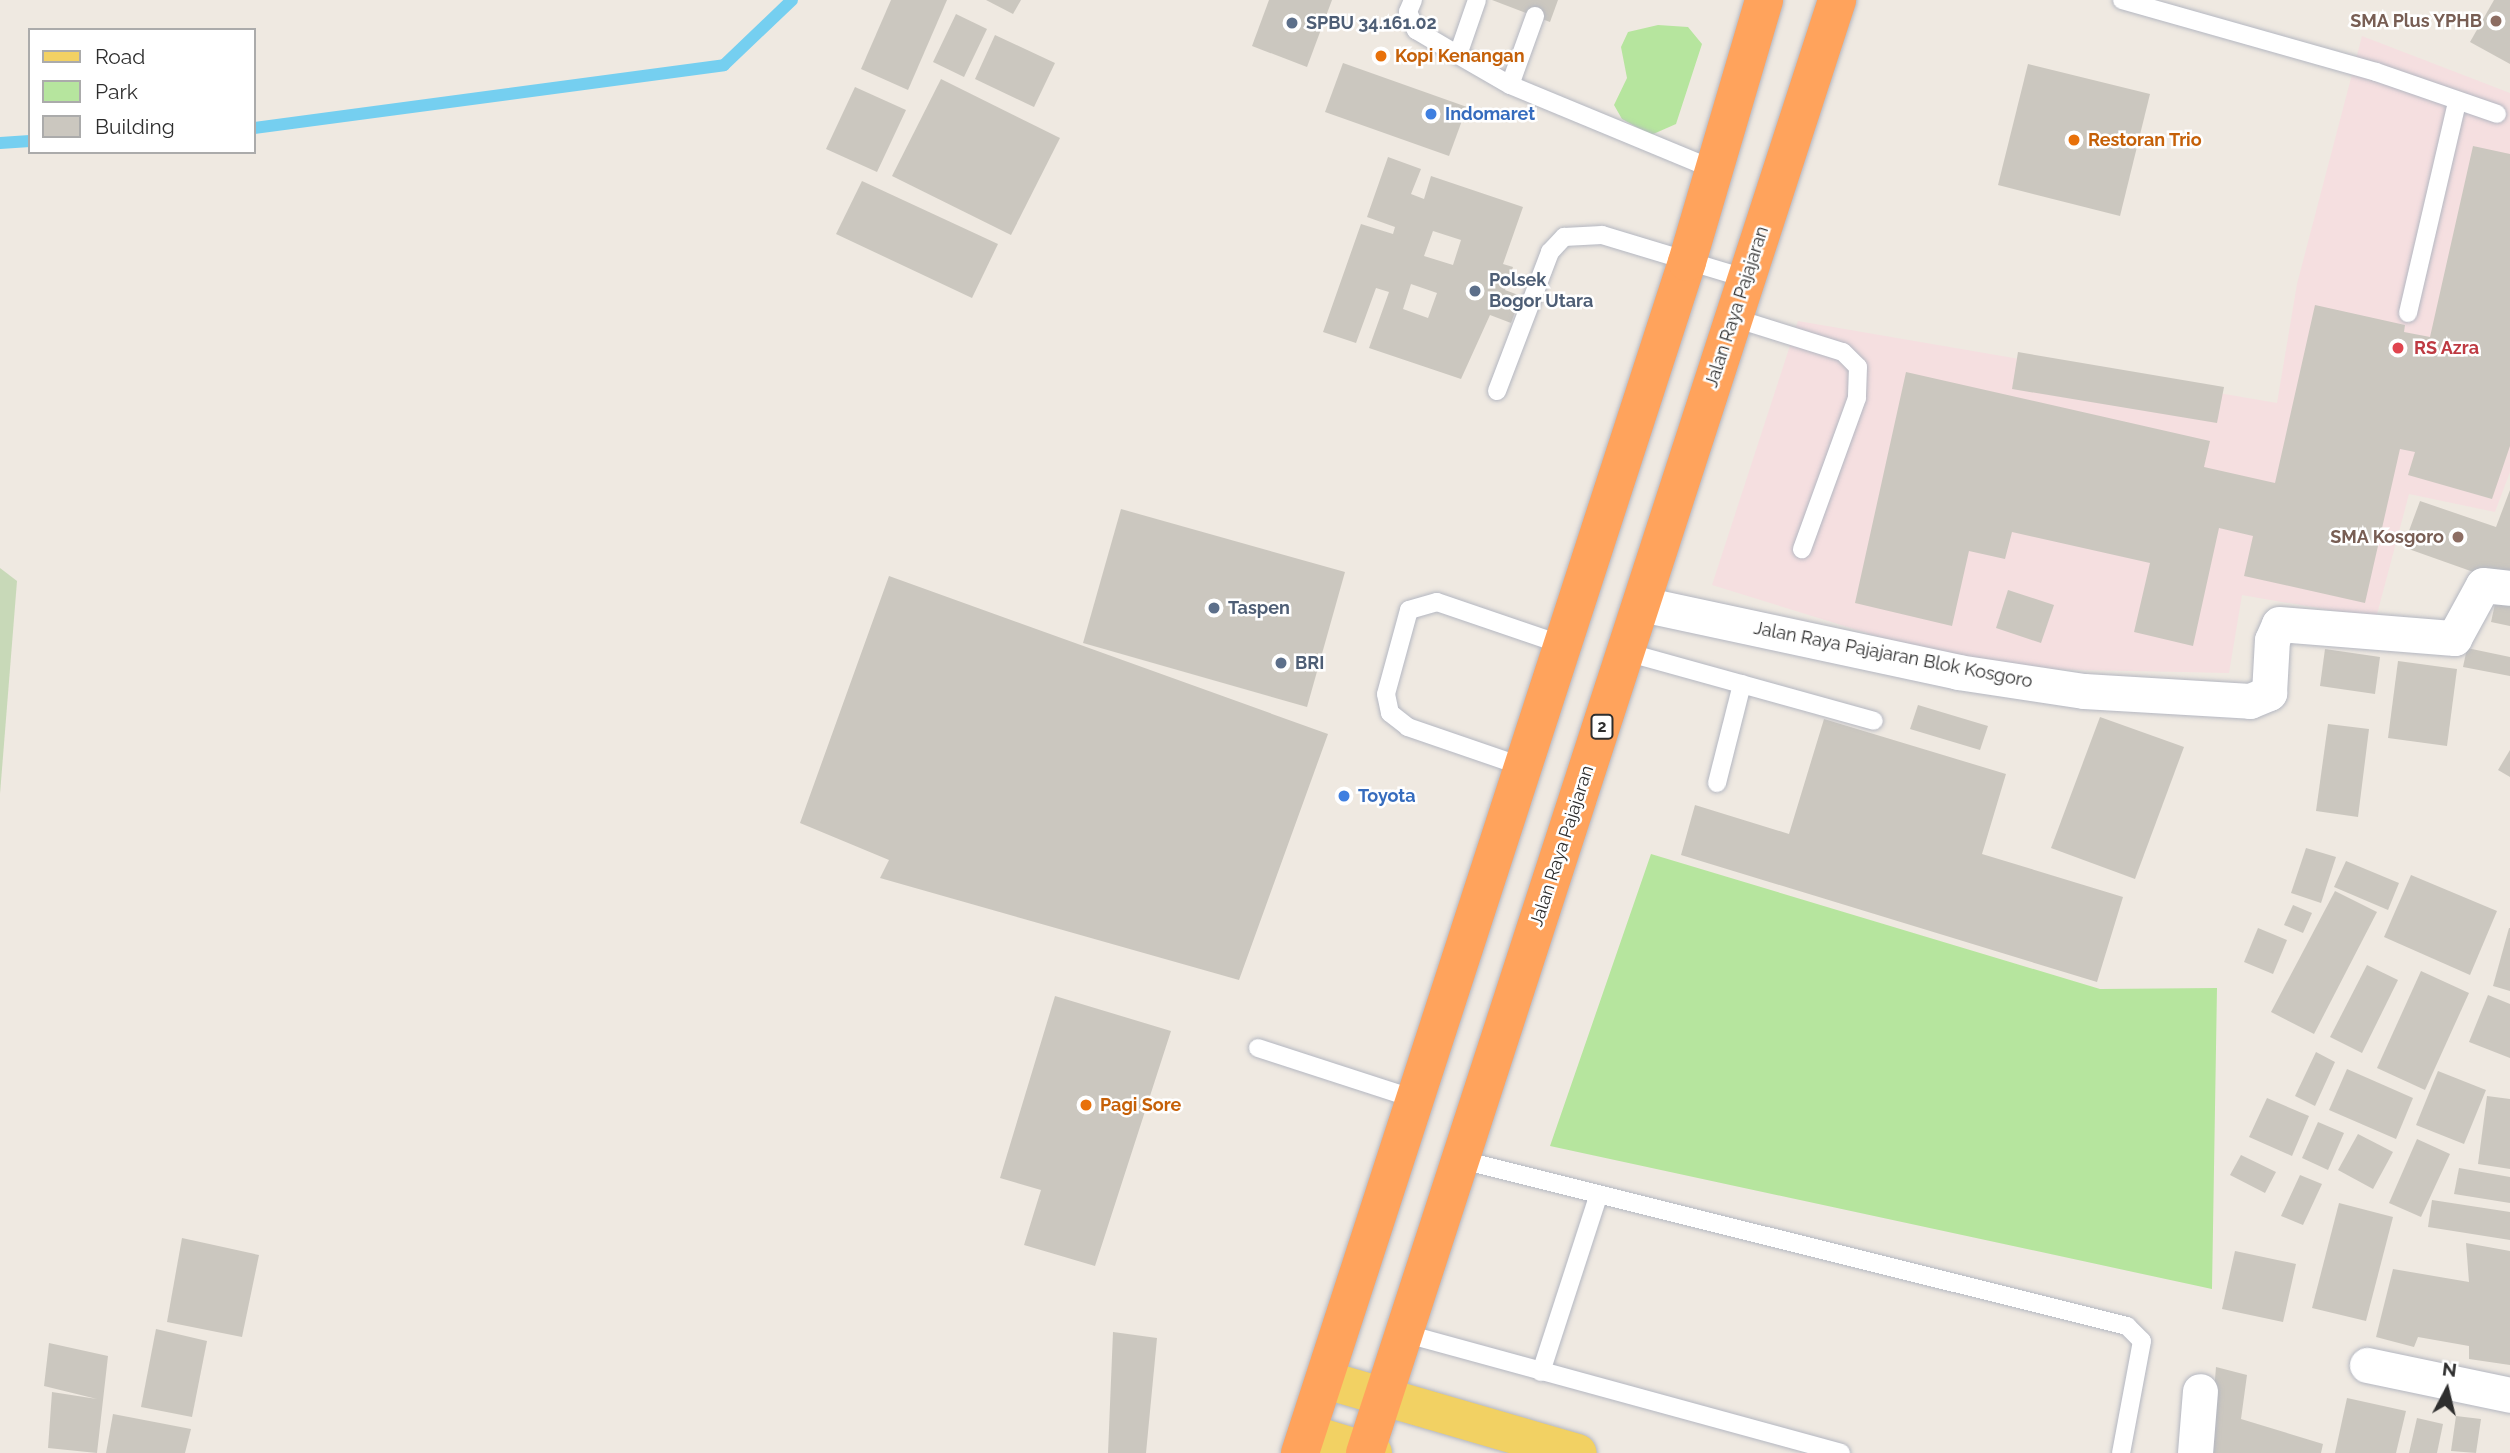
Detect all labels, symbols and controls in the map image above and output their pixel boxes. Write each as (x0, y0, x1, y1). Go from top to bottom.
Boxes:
place label: SMA Plus YPHB (2349, 10, 2482, 32)
place label: SPBU 34.161.02 (1306, 12, 1437, 34)
marker: SMA Plus YPHB (2488, 13, 2504, 29)
marker: SPBU 34.161.02 (1284, 15, 1300, 31)
legend (28, 28, 256, 154)
text: Road (95, 44, 145, 69)
place label: Kopi Kenangan (1395, 45, 1525, 67)
marker: Kopi Kenangan (1373, 48, 1389, 64)
text: Park (95, 79, 138, 104)
place label: Indomaret (1445, 103, 1535, 125)
marker: Indomaret (1423, 106, 1439, 122)
text: Building (95, 114, 175, 139)
place label: Restoran Trio (2088, 129, 2202, 151)
marker: Restoran Trio (2066, 132, 2082, 148)
street label: Jalan Raya Pajajaran (1701, 224, 1773, 390)
place label: Polsek Bogor Utara (1489, 270, 1594, 312)
marker: Polsek Bogor Utara (1467, 283, 1483, 299)
place label: RS Azra (2414, 337, 2480, 359)
marker: RS Azra (2388, 338, 2408, 358)
place label: SMA Kosgoro (2330, 526, 2444, 548)
marker: SMA Kosgoro (2450, 529, 2466, 545)
place label: Taspen (1228, 597, 1290, 619)
marker: Taspen (1206, 600, 1222, 616)
street label: Jalan Raya Pajajaran Blok Kosgoro (1752, 617, 2034, 693)
place label: BRI (1295, 652, 1324, 674)
marker: BRI (1273, 655, 1289, 671)
road number: 2 (1590, 714, 1614, 740)
street label: Jalan Raya Pajajaran (1526, 763, 1598, 929)
place label: Toyota (1358, 785, 1416, 807)
marker: Toyota (1336, 788, 1352, 804)
place label: Pagi Sore (1100, 1094, 1181, 1116)
marker: Pagi Sore (1078, 1097, 1094, 1113)
north arrow (2412, 1355, 2482, 1425)
text: N (2441, 1357, 2458, 1381)

